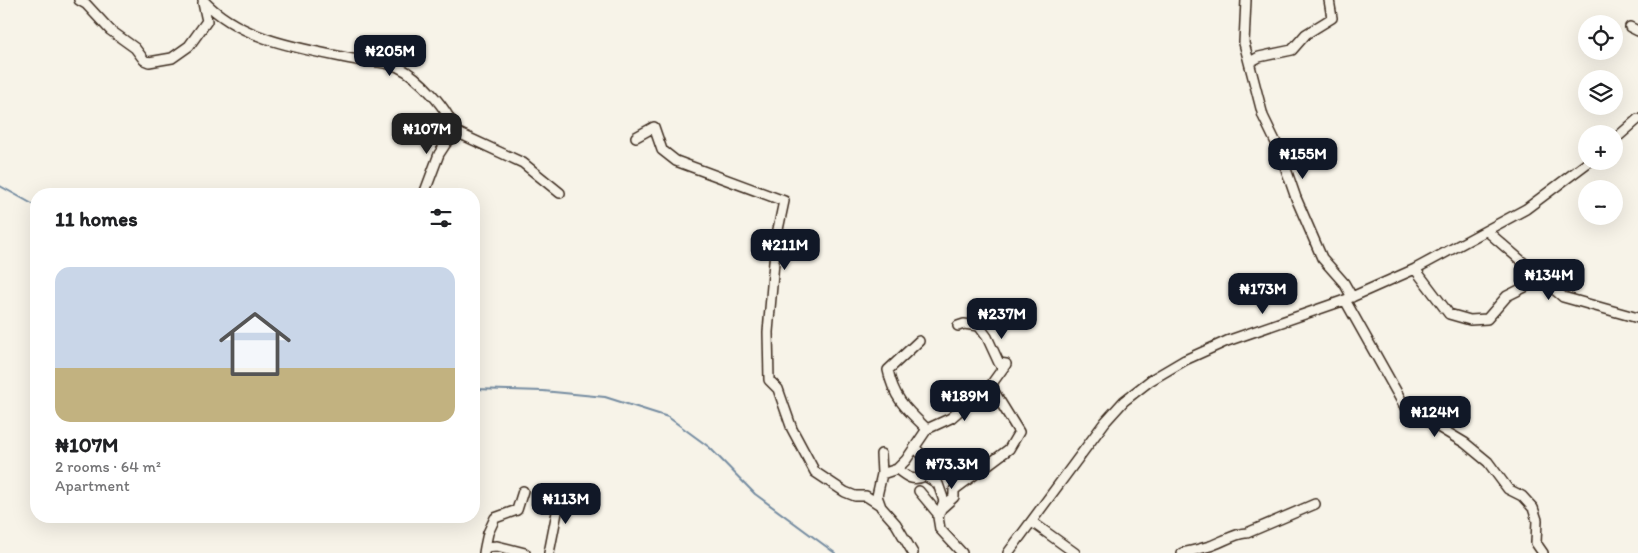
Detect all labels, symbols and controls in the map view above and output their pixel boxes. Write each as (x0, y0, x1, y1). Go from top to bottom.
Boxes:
map controls (1578, 15, 1623, 225)
button: locate (1578, 15, 1623, 60)
pin: ₦205M (355, 34, 425, 77)
text: ₦205M (365, 41, 415, 60)
button: layers (1578, 70, 1623, 115)
pin: ₦107M (392, 112, 462, 155)
text: ₦107M (403, 119, 451, 138)
button: + (1578, 125, 1623, 170)
pin: ₦155M (1268, 138, 1338, 180)
text: ₦155M (1279, 144, 1327, 163)
button: − (1578, 180, 1623, 225)
icon: filters (427, 204, 455, 232)
text: 11 homes (55, 206, 138, 231)
pin: ₦211M (750, 228, 820, 271)
text: ₦211M (762, 235, 808, 254)
pin: ₦134M (1514, 258, 1584, 301)
text: ₦134M (1524, 265, 1574, 284)
pin: ₦173M (1228, 272, 1298, 315)
text: ₦173M (1239, 279, 1287, 298)
pin: ₦237M (967, 298, 1037, 340)
icon: home (210, 299, 300, 389)
text: ₦237M (978, 304, 1026, 323)
pin: ₦189M (930, 380, 1000, 422)
text: ₦189M (941, 386, 989, 405)
pin: ₦124M (1400, 396, 1470, 438)
text: ₦124M (1411, 402, 1459, 421)
text: ₦107M (55, 432, 119, 457)
pin: ₦73.3M (911, 448, 993, 490)
text: ₦73.3M (926, 454, 978, 473)
text: 2 rooms · 64 m² (55, 457, 161, 476)
text: Apartment (55, 476, 130, 495)
pin: ₦113M (531, 482, 601, 525)
text: ₦113M (543, 489, 589, 508)

